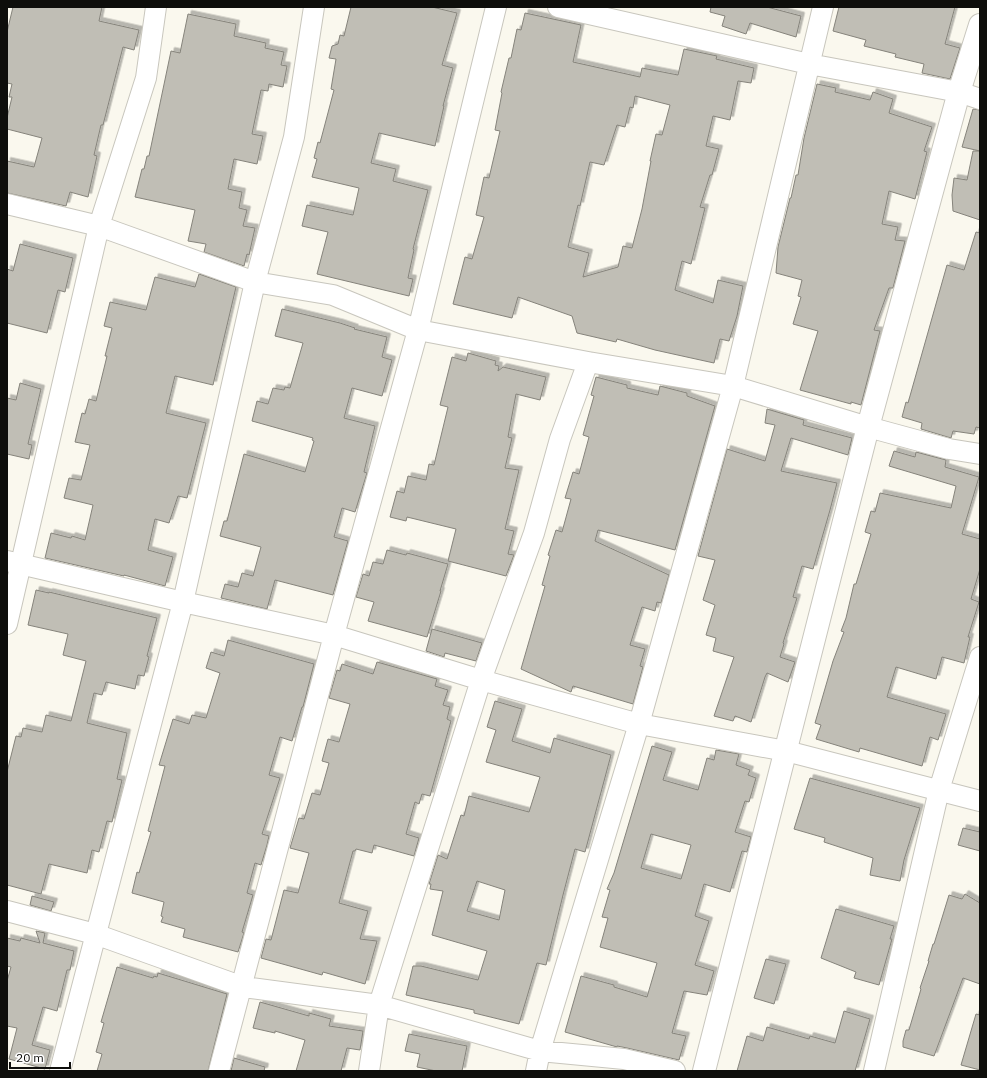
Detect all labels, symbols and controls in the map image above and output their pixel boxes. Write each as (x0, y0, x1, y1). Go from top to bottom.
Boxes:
scale bar (10, 1044, 70, 1070)
text: 20 m (16, 1050, 44, 1065)

